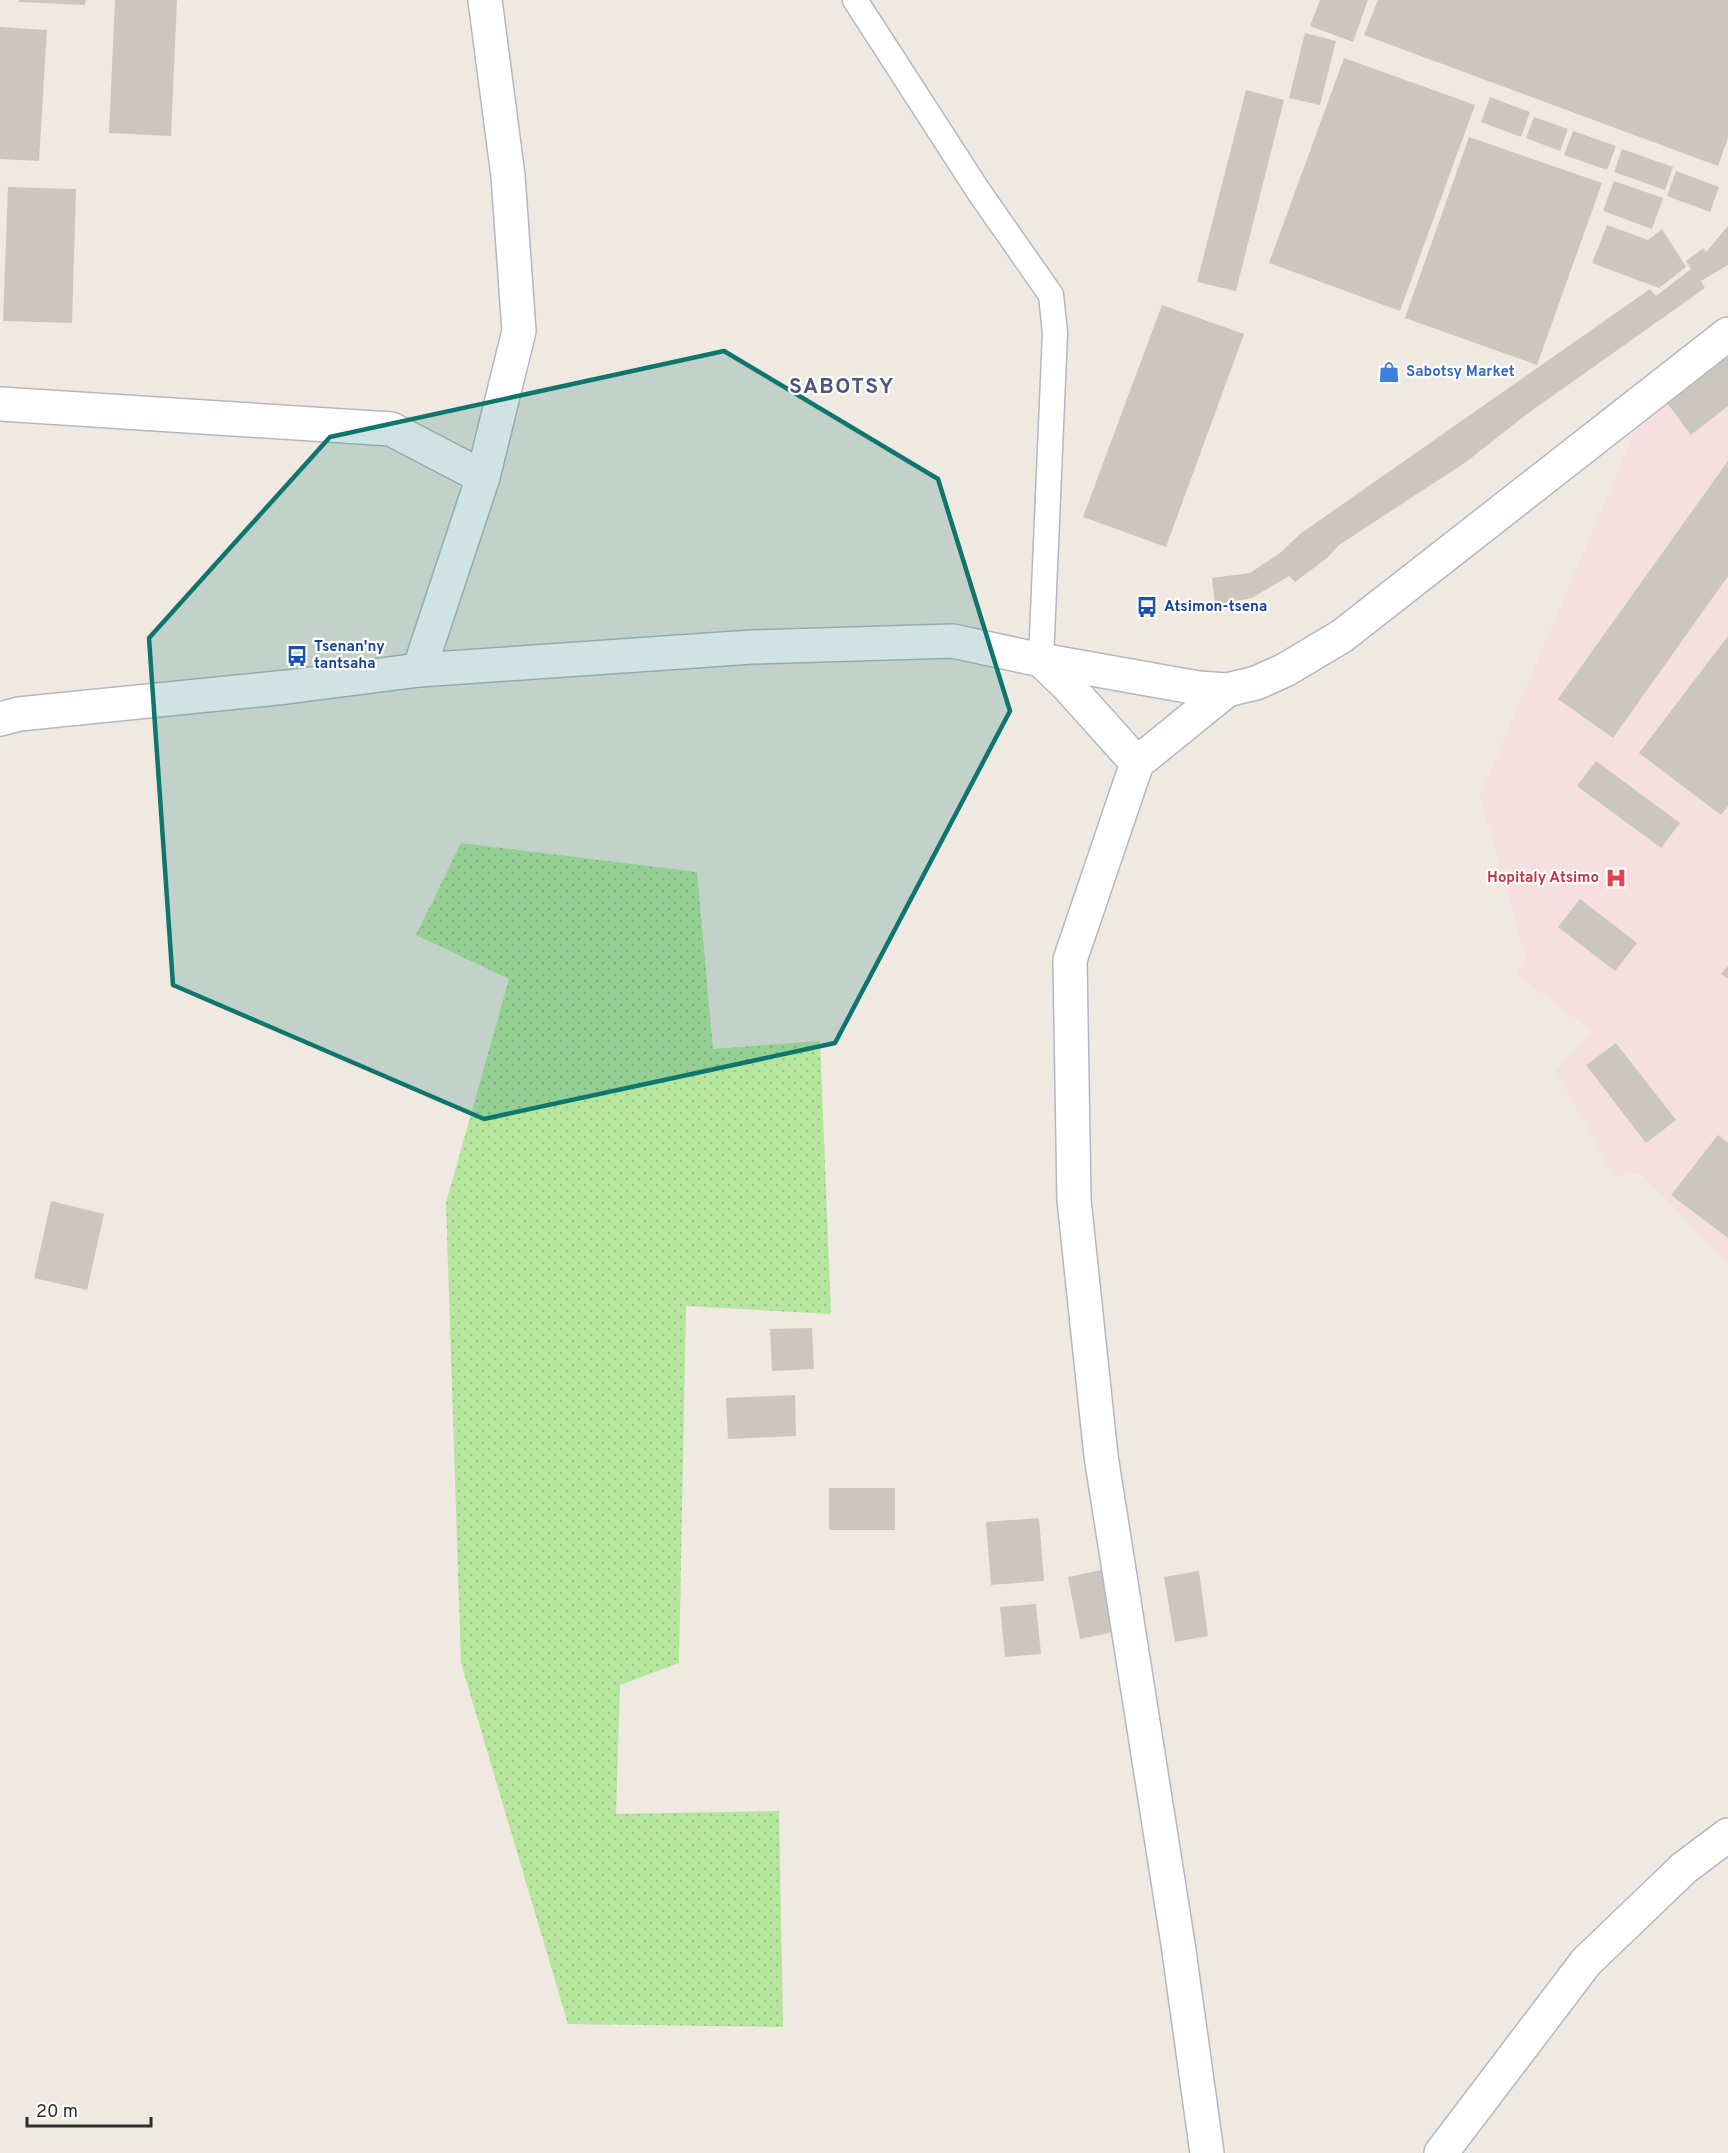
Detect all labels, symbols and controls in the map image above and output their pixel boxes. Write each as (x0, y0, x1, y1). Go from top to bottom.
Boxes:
shop icon: Sabotsy Market (1377, 360, 1401, 384)
place label: Sabotsy Market (1406, 363, 1515, 382)
district label: SABOTSY (789, 374, 895, 401)
bus stop icon: Atsimon-tsena (1135, 595, 1159, 619)
place label: Atsimon-tsena (1164, 598, 1267, 617)
place label: Tsenan'ny tantsaha (314, 638, 385, 674)
bus stop icon: Tsenan'ny tantsaha (285, 644, 309, 668)
hospital icon: Hopitaly Atsimo (1604, 866, 1628, 890)
place label: Hopitaly Atsimo (1487, 869, 1599, 888)
scale bar (27, 2090, 152, 2128)
text: 20 m (36, 2101, 78, 2124)

